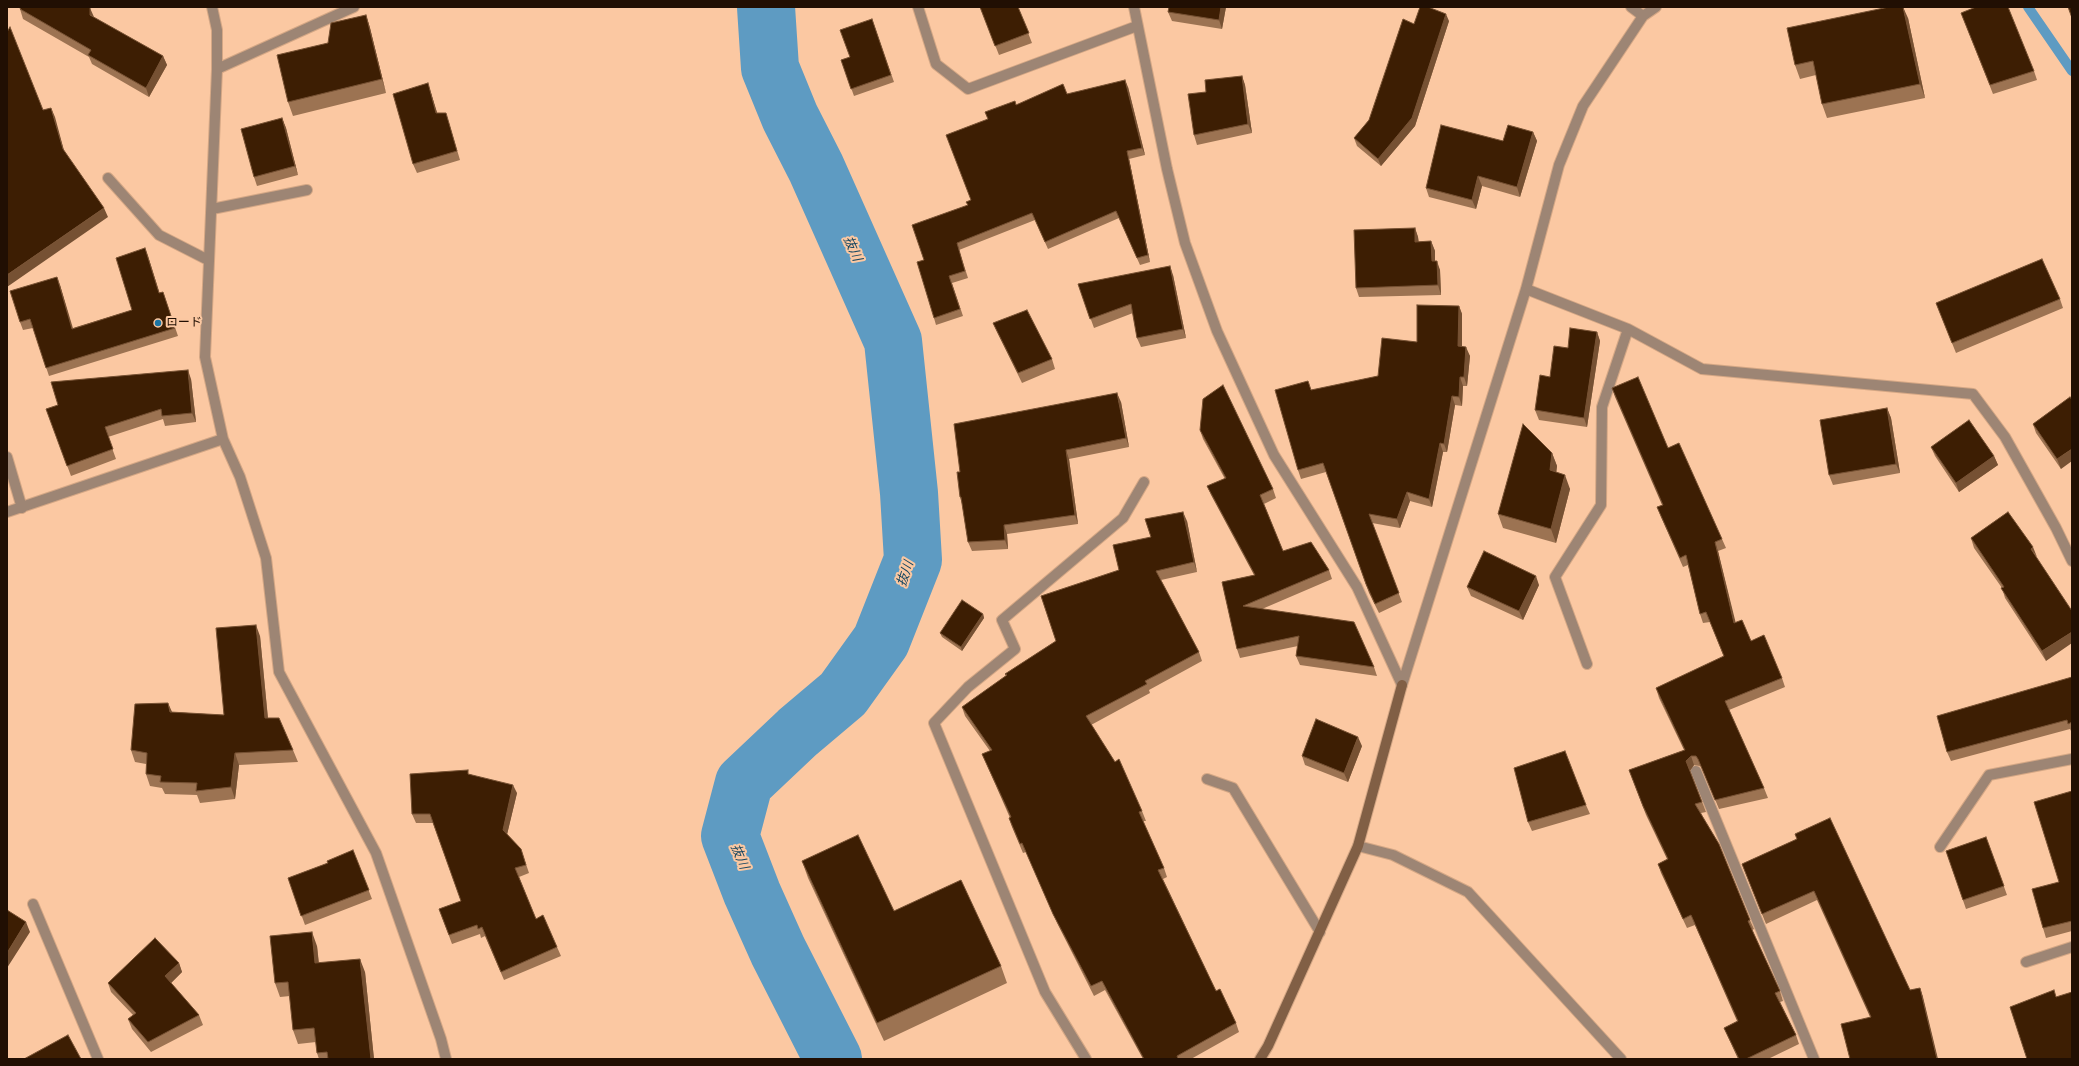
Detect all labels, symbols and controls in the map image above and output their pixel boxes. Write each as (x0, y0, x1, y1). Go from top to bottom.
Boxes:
water label: 抜川 (840, 234, 864, 264)
place label: ロード (166, 316, 202, 330)
marker: ロード (153, 318, 163, 328)
water label: 抜川 (895, 559, 917, 589)
water label: 抜川 (727, 842, 751, 872)

